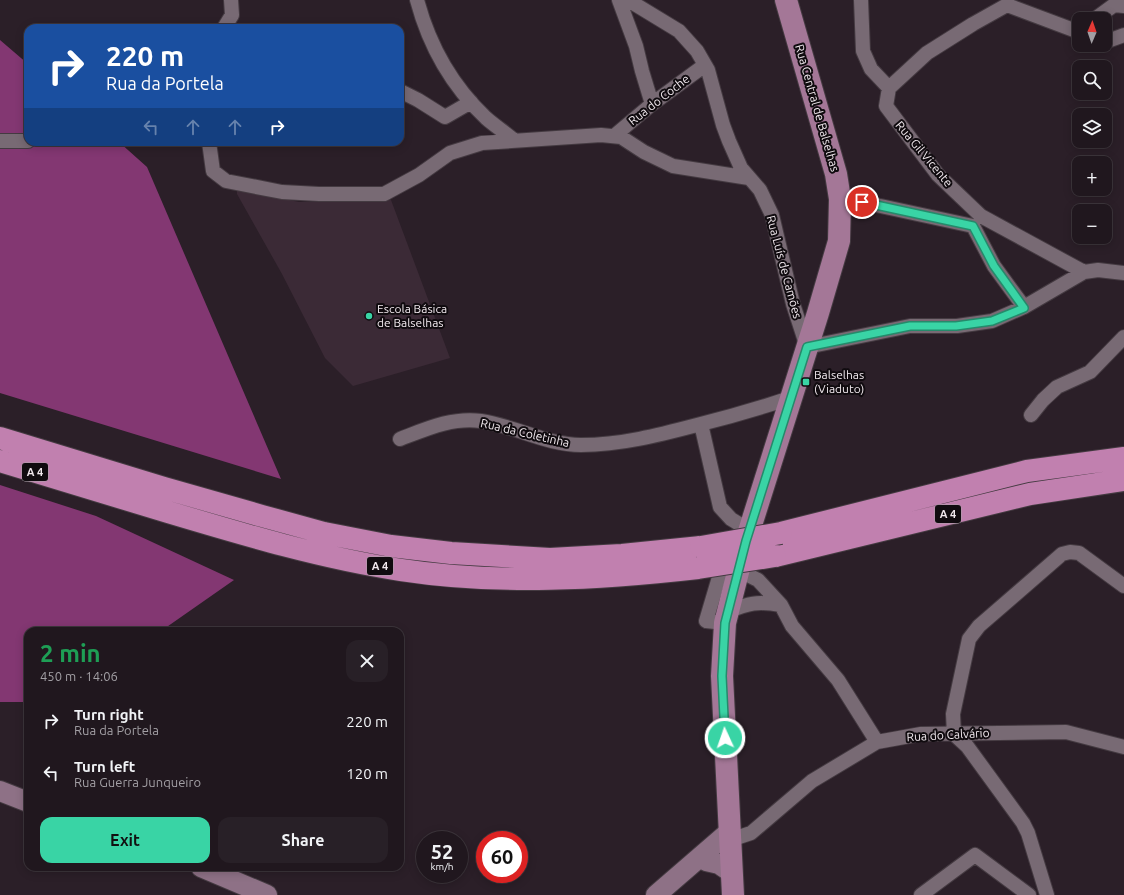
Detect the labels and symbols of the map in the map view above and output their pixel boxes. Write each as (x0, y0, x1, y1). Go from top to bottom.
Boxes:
north arrow (1072, 12, 1112, 52)
street label: Rua Central de Balselhas (793, 43, 842, 173)
street label: Rua do Coche (626, 72, 692, 127)
street label: Rua Gil Vicente (893, 118, 955, 189)
pin (845, 185, 879, 219)
street label: Rua Luís de Camões (764, 214, 805, 320)
place label: Escola Básica de Balselhas (377, 302, 447, 329)
marker: Escola Básica de Balselhas (364, 311, 374, 321)
place label: Balselhas (Viaduto) (814, 368, 864, 396)
marker: Balselhas (Viaduto) (801, 377, 811, 387)
street label: Rua da Coletinha (479, 416, 571, 449)
road number: A 4 (22, 463, 48, 481)
road number: A 4 (935, 505, 961, 523)
road number: A 4 (367, 557, 393, 575)
position arrow (704, 717, 746, 759)
street label: Rua do Calvário (906, 726, 990, 743)
speed limit sign: 60 (476, 831, 528, 883)

